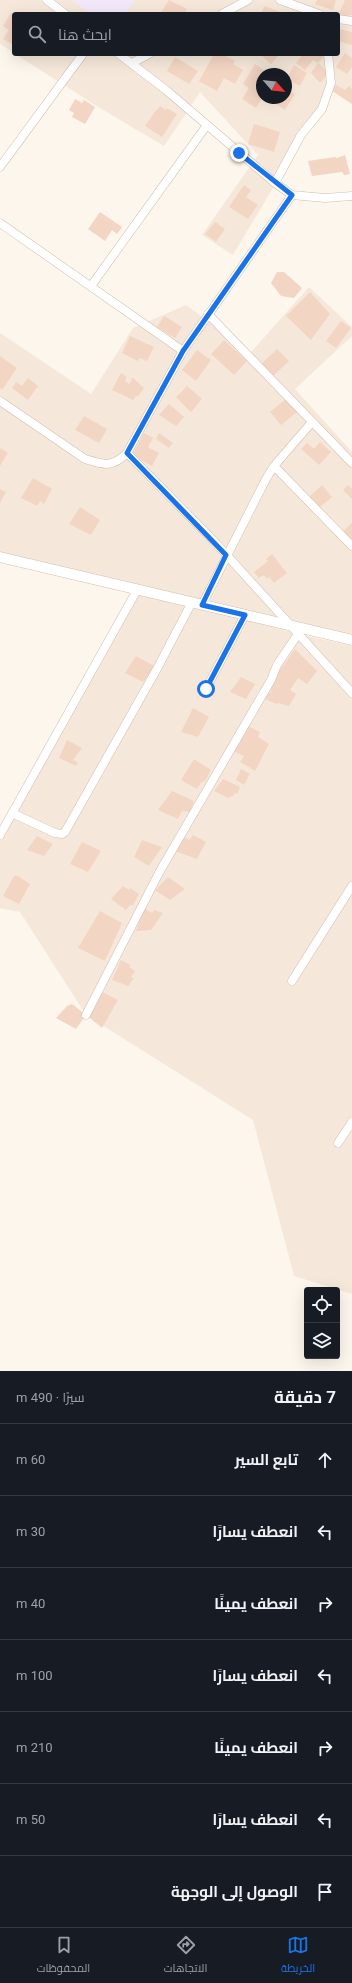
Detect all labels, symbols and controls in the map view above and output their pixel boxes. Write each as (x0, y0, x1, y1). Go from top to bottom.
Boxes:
search box (12, 12, 340, 56)
icon: search (26, 23, 48, 45)
text: ابحث هنا (58, 26, 112, 44)
north arrow (256, 68, 292, 104)
route end (230, 144, 248, 162)
route start (197, 680, 215, 698)
map controls (304, 1287, 340, 1359)
button: locate (304, 1287, 340, 1323)
button: layers (304, 1323, 340, 1359)
text: 7 دقيقة (274, 1387, 336, 1407)
text: سيرًا · 490 m (16, 1390, 84, 1405)
icon: ahead (314, 1449, 336, 1471)
text: تابع السير (235, 1451, 298, 1469)
text: 60 m (16, 1452, 45, 1467)
icon: left (314, 1521, 336, 1543)
text: انعطف يسارًا (212, 1523, 298, 1541)
text: 30 m (16, 1524, 45, 1539)
icon: right (314, 1593, 336, 1615)
text: انعطف يمينًا (214, 1595, 298, 1613)
text: 40 m (16, 1596, 45, 1611)
icon: left (314, 1665, 336, 1687)
text: انعطف يسارًا (212, 1667, 298, 1685)
text: 100 m (16, 1668, 53, 1683)
icon: right (314, 1737, 336, 1759)
text: انعطف يمينًا (214, 1739, 298, 1757)
text: 210 m (16, 1740, 53, 1755)
icon: left (314, 1809, 336, 1831)
text: انعطف يسارًا (212, 1811, 298, 1829)
text: 50 m (16, 1812, 45, 1827)
icon: arrive (314, 1881, 336, 1903)
text: الوصول إلى الوجهة (171, 1883, 298, 1901)
tab: المحفوظات (37, 1934, 90, 1978)
tab: الاتجاهات (164, 1934, 207, 1978)
tab: الخريطة (281, 1934, 315, 1978)

